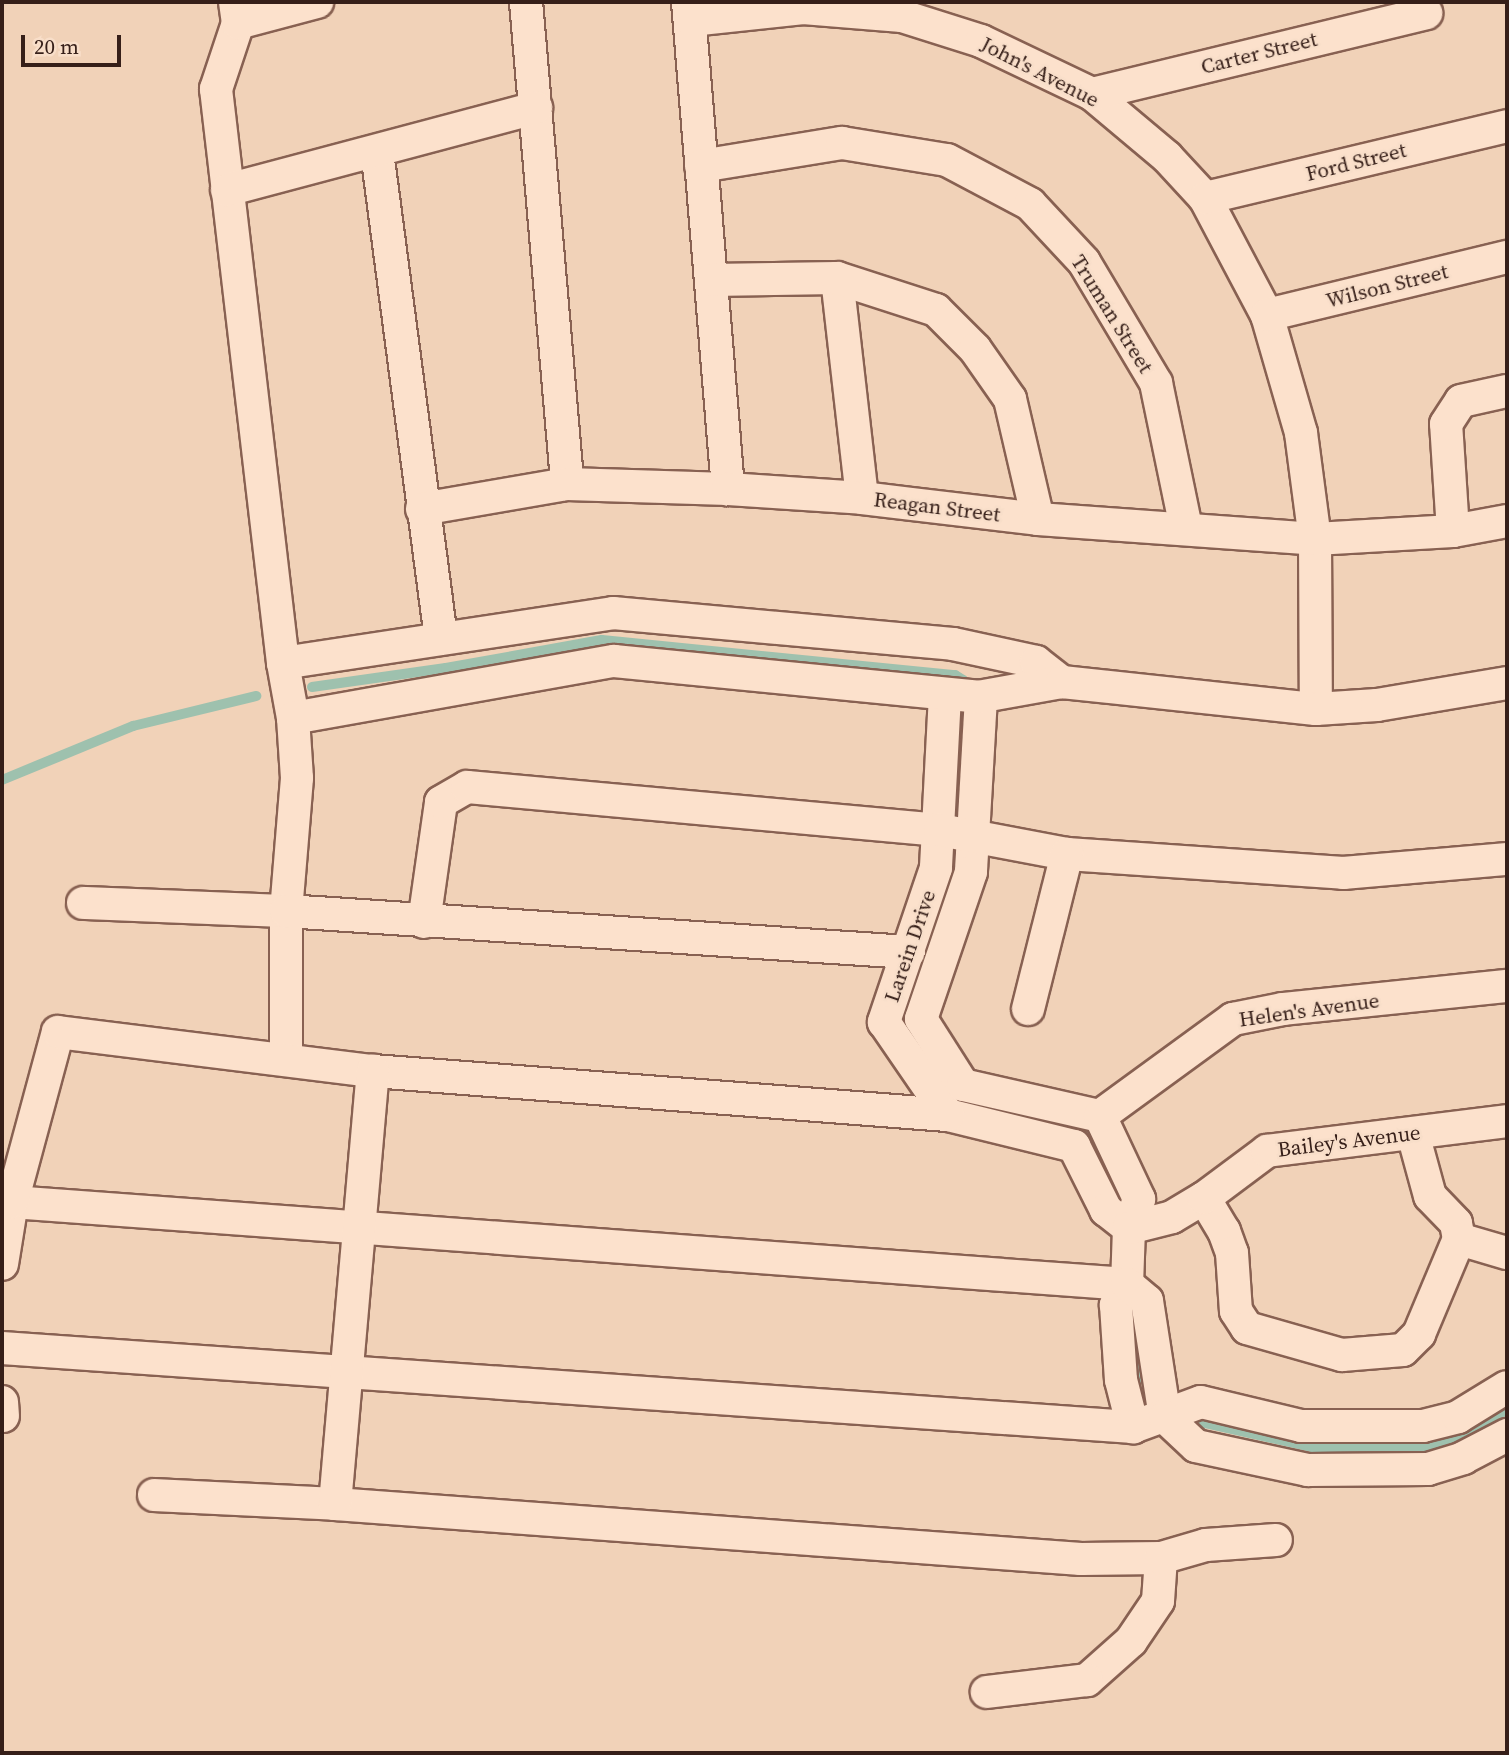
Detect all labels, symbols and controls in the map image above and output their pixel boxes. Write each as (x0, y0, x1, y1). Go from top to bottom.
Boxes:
scale bar (24, 21, 124, 65)
street label: Carter Street (1198, 26, 1320, 80)
street label: John's Avenue (977, 31, 1103, 113)
text: 20 m (34, 32, 79, 61)
street label: Ford Street (1303, 137, 1409, 187)
street label: Truman Street (1066, 250, 1158, 378)
street label: Wilson Street (1323, 259, 1451, 313)
street label: Reagan Street (872, 487, 1002, 527)
street label: Larein Drive (879, 887, 941, 1005)
street label: Helen's Avenue (1237, 988, 1381, 1032)
street label: Bailey's Avenue (1276, 1120, 1422, 1162)

